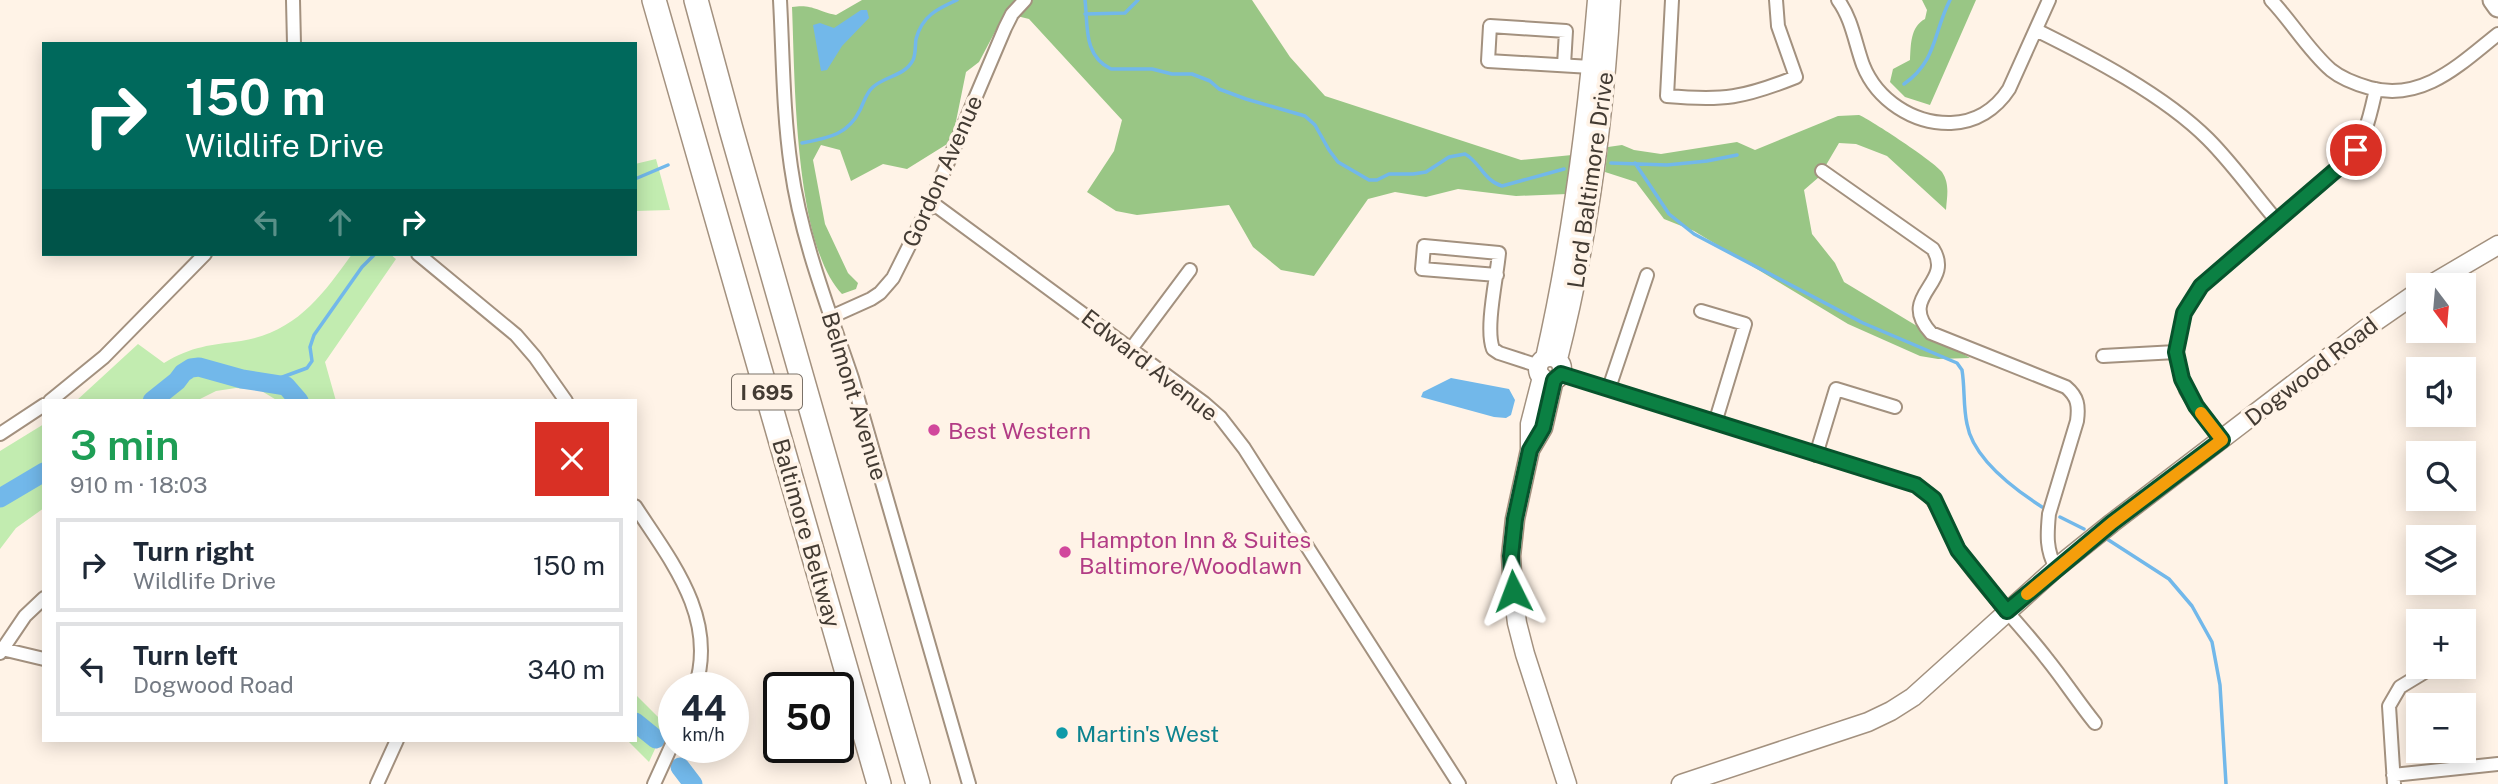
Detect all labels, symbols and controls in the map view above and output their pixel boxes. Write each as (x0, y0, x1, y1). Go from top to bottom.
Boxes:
text: 150 m (185, 68, 326, 126)
icon: right (70, 70, 161, 161)
street label: Lord Baltimore Drive (1561, 70, 1619, 290)
street label: Gordon Avenue (896, 91, 988, 251)
pin (2326, 120, 2386, 180)
text: Wildlife Drive (185, 127, 384, 164)
icon: arrive (2337, 131, 2375, 169)
icon: left (248, 203, 286, 241)
icon: ahead (321, 203, 359, 241)
icon: right (394, 203, 432, 241)
north arrow (2406, 273, 2476, 343)
map controls (2406, 273, 2476, 763)
street label: Edward Avenue (1077, 303, 1223, 427)
street label: Belmont Avenue (817, 309, 893, 483)
street label: Dogwood Road (2239, 311, 2383, 431)
button: sound (2406, 357, 2476, 427)
road number: I 695 (732, 374, 802, 410)
place label: Best Western (948, 417, 1091, 444)
text: 3 min (70, 420, 180, 469)
button: close (535, 422, 609, 496)
marker: Best Western (926, 422, 942, 438)
street label: Baltimore Beltway (767, 436, 847, 630)
button: search (2406, 441, 2476, 511)
text: 910 m · 18:03 (70, 471, 207, 498)
button: layers (2406, 525, 2476, 595)
place label: Hampton Inn & Suites Baltimore/Woodlawn (1079, 526, 1311, 579)
text: Turn right (133, 536, 255, 567)
marker: Hampton Inn & Suites Baltimore/Woodlawn (1057, 544, 1073, 560)
icon: right (74, 546, 112, 584)
text: 150 m (533, 550, 605, 581)
position arrow (1476, 554, 1550, 628)
text: Wildlife Drive (133, 567, 276, 594)
button: + (2406, 609, 2476, 679)
text: Turn left (133, 640, 238, 671)
icon: left (74, 650, 112, 688)
text: 340 m (528, 654, 605, 685)
text: Dogwood Road (133, 671, 294, 698)
speed limit sign: 50 (763, 672, 854, 763)
text: 44 (681, 688, 726, 729)
button: − (2406, 693, 2476, 763)
place label: Martin's West (1076, 720, 1219, 747)
text: km/h (682, 724, 725, 745)
marker: Martin's West (1054, 725, 1070, 741)

